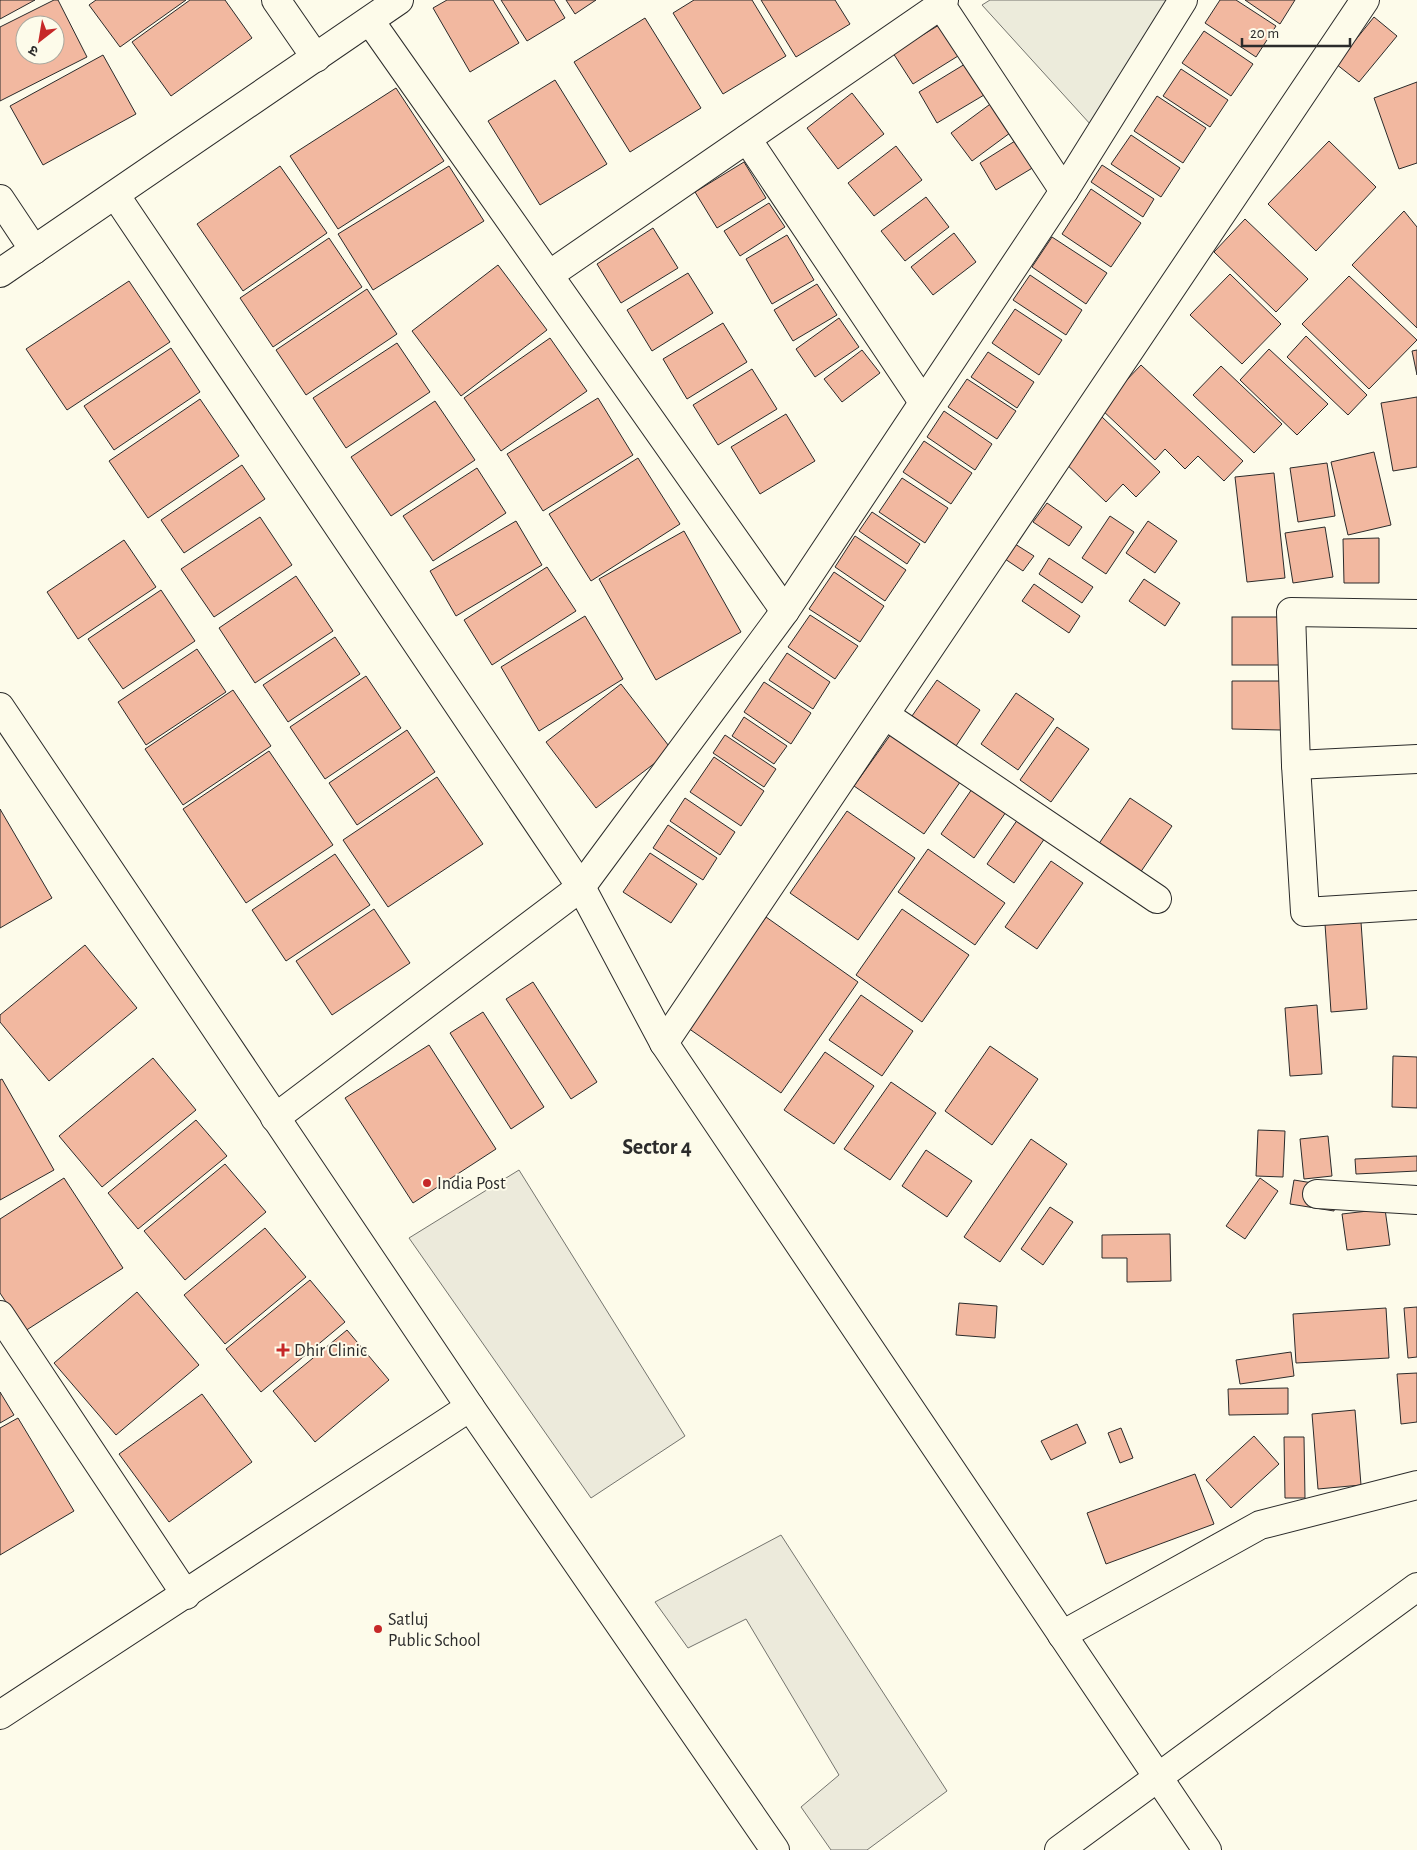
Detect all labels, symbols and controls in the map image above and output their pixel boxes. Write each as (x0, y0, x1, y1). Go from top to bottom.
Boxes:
north arrow (15, 15, 65, 65)
scale bar (1242, 15, 1350, 47)
text: 20 m (1250, 26, 1279, 41)
text: उ (26, 42, 41, 58)
district label: Sector 4 (622, 1136, 692, 1158)
place label: India Post (437, 1175, 506, 1193)
marker: India Post (421, 1177, 433, 1189)
place label: Dhir Clinic (294, 1342, 367, 1360)
marker: Dhir Clinic (276, 1343, 290, 1357)
place label: Satluj Public School (388, 1611, 481, 1650)
marker: Satluj Public School (372, 1623, 384, 1635)

